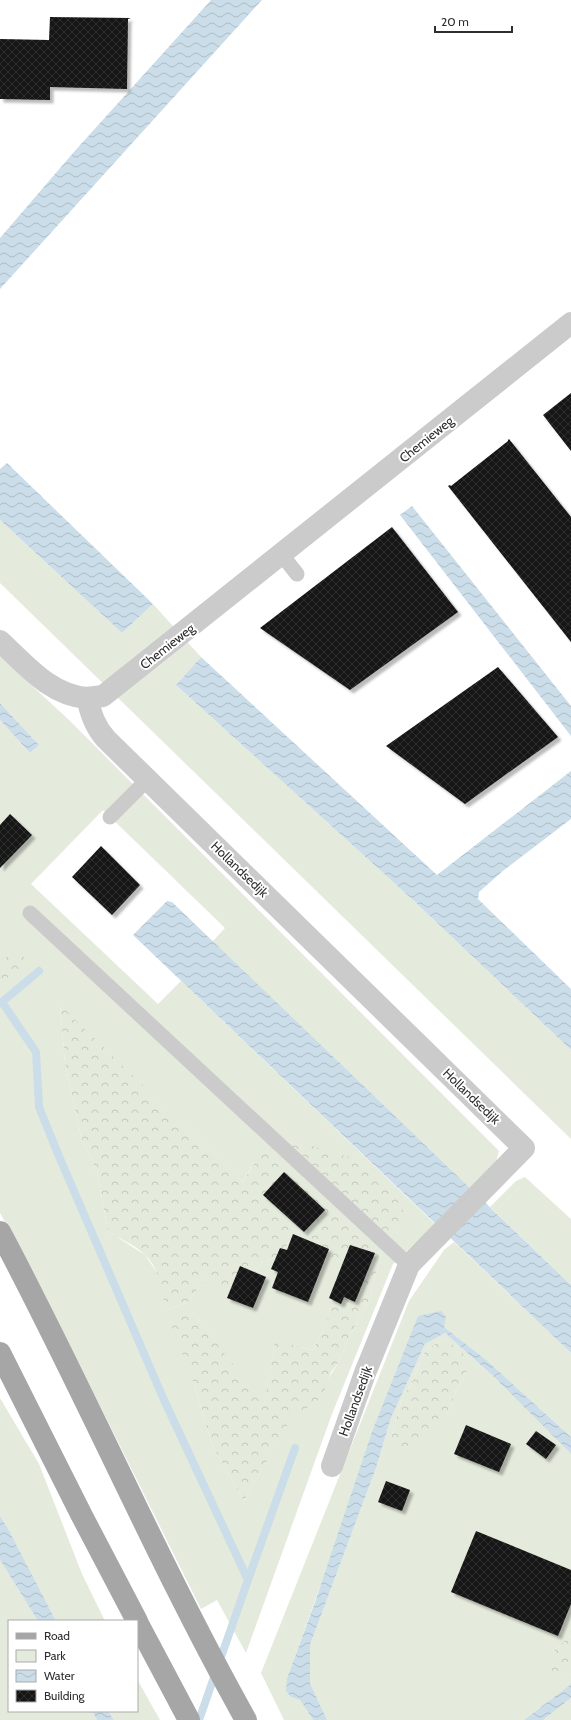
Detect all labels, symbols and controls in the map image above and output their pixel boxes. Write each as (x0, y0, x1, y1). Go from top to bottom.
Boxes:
scale bar (435, 8, 512, 34)
text: 20 m (441, 14, 469, 29)
street label: Chemieweg (396, 412, 457, 466)
street label: Chemieweg (136, 619, 198, 672)
street label: Hollandsedijk (207, 838, 272, 901)
street label: Hollandsedijk (439, 1065, 504, 1128)
street label: Hollandsedijk (335, 1364, 376, 1439)
legend (8, 1620, 138, 1712)
text: Road (44, 1628, 70, 1643)
text: Park (44, 1648, 66, 1663)
text: Water (44, 1668, 75, 1683)
text: Building (44, 1688, 86, 1703)

